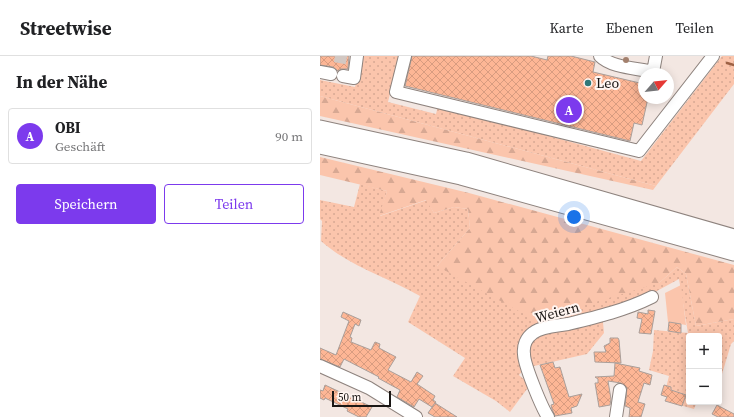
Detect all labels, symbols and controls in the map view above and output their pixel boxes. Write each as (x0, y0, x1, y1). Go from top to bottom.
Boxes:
text: Streetwise (20, 15, 112, 41)
text: Karte (549, 18, 584, 38)
text: Ebenen (606, 18, 653, 38)
text: Teilen (675, 18, 714, 38)
north arrow (638, 68, 674, 104)
text: In der Nähe (16, 70, 107, 94)
place label: Leo (596, 73, 619, 93)
marker: Leo (583, 78, 593, 88)
pin: A (556, 95, 582, 125)
text: OBI (55, 117, 81, 138)
text: A (26, 128, 34, 145)
text: 90 m (275, 128, 303, 145)
text: Geschäft (55, 138, 105, 155)
button: Speichern (16, 184, 156, 224)
button: Teilen (164, 184, 304, 224)
your location (564, 207, 584, 227)
street label: Weiern (533, 296, 582, 328)
map controls (686, 333, 722, 405)
button: + (686, 333, 722, 369)
button: − (686, 369, 722, 405)
scale bar (332, 389, 391, 408)
text: 50 m (338, 390, 361, 405)

